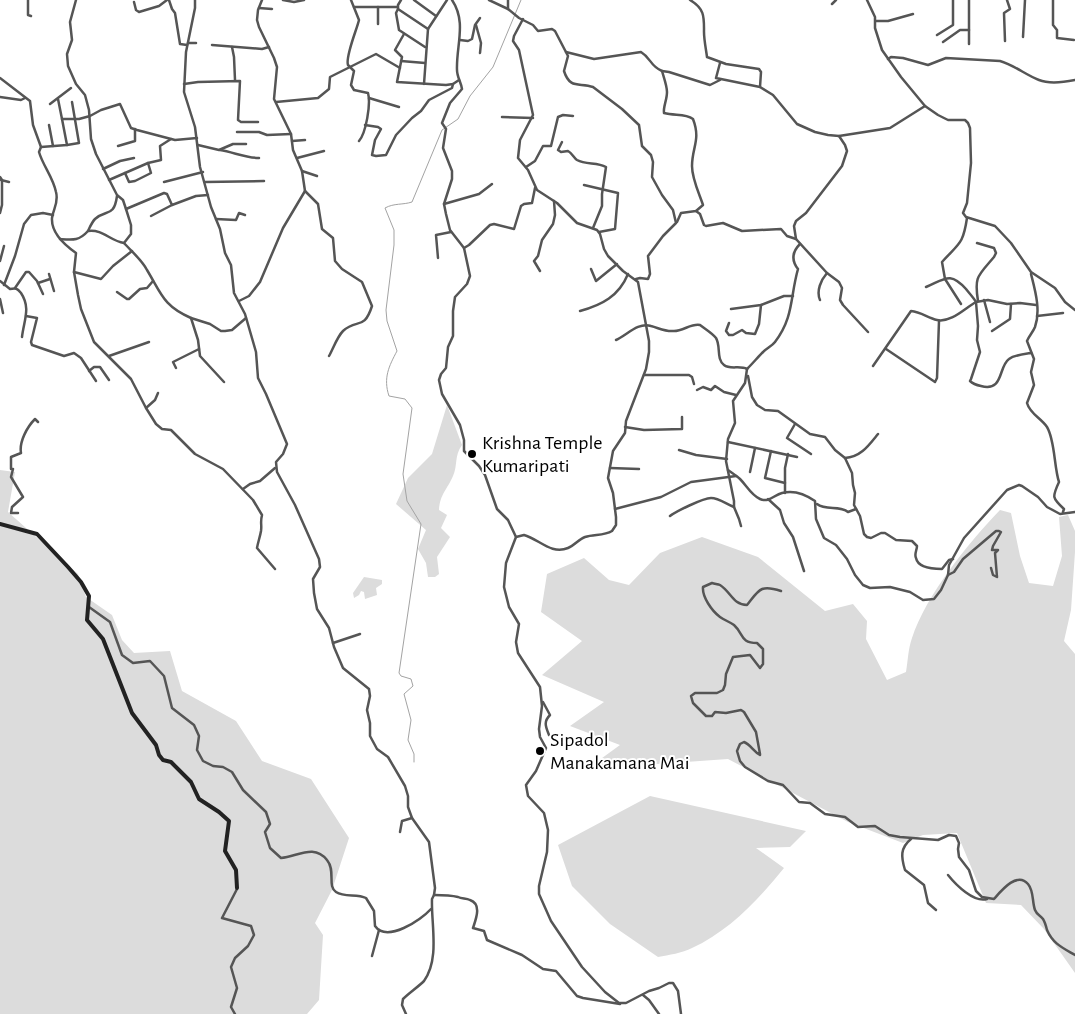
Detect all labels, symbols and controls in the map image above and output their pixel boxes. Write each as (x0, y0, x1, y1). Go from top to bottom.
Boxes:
place label: Krishna Temple Kumaripati (482, 433, 603, 476)
marker: Krishna Temple Kumaripati (466, 448, 478, 460)
place label: Sipadol Manakamana Mai (550, 730, 690, 773)
marker: Sipadol Manakamana Mai (534, 745, 546, 757)

